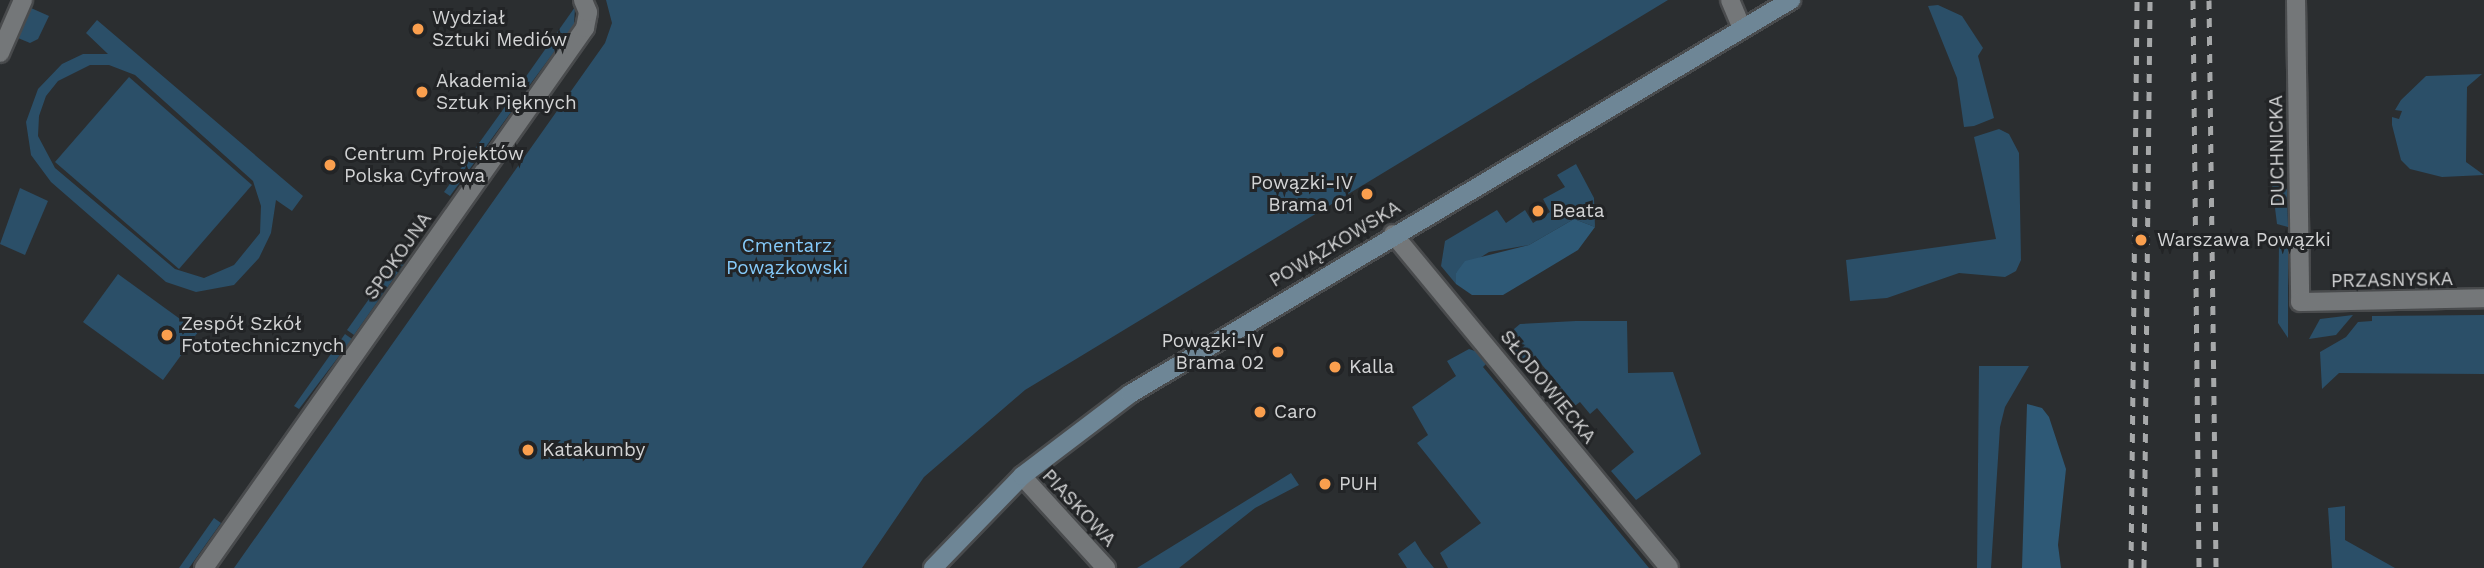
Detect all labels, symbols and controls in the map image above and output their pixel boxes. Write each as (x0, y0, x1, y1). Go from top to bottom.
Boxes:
place label: Wydział Sztuki Mediów (432, 7, 567, 51)
marker: Wydział Sztuki Mediów (410, 21, 426, 37)
place label: Akademia Sztuk Pięknych (436, 70, 577, 114)
marker: Akademia Sztuk Pięknych (414, 84, 430, 100)
street label: DUCHNICKA (2265, 95, 2289, 207)
place label: Centrum Projektów Polska Cyfrowa (344, 143, 524, 187)
marker: Centrum Projektów Polska Cyfrowa (322, 157, 338, 173)
place label: Powązki-IV Brama 01 (1250, 172, 1353, 216)
marker: Powązki-IV Brama 01 (1359, 186, 1375, 202)
street label: POWĄZKOWSKA (1265, 196, 1405, 292)
place label: Beata (1552, 200, 1604, 222)
marker: Beata (1530, 203, 1546, 219)
street label: SPOKOJNA (360, 208, 436, 304)
place label: Warszawa Powązki (2157, 229, 2331, 251)
marker: Warszawa Powązki (2131, 230, 2151, 250)
park label: Cmentarz Powązkowski (726, 235, 848, 279)
street label: PRZASNYSKA (2331, 268, 2453, 292)
place label: Zespół Szkół Fototechnicznych (181, 313, 345, 357)
street label: SŁODOWIECKA (1495, 326, 1601, 448)
marker: Zespół Szkół Fototechnicznych (159, 327, 175, 343)
place label: Powązki-IV Brama 02 (1161, 330, 1264, 374)
marker: Powązki-IV Brama 02 (1270, 344, 1286, 360)
place label: Kalla (1349, 356, 1394, 378)
marker: Kalla (1327, 359, 1343, 375)
place label: Caro (1274, 401, 1317, 423)
marker: Caro (1252, 404, 1268, 420)
place label: Katakumby (542, 439, 645, 461)
marker: Katakumby (520, 442, 536, 458)
street label: PIASKOWA (1037, 464, 1121, 552)
place label: PUH (1339, 473, 1378, 495)
marker: PUH (1317, 476, 1333, 492)

